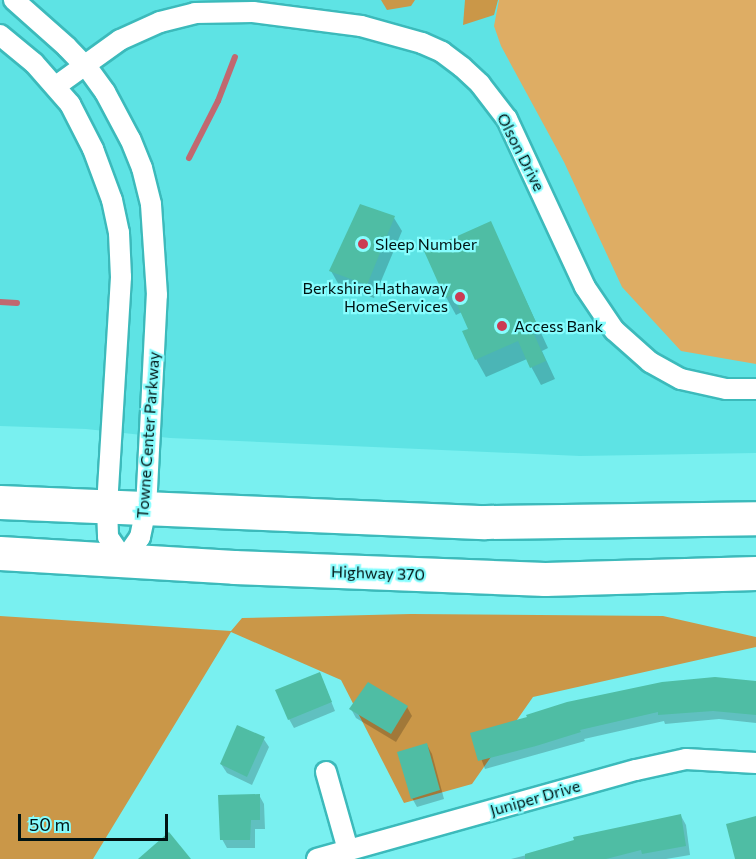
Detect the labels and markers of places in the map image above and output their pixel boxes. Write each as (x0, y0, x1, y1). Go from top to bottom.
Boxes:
place label: Sleep Number (375, 234, 477, 254)
marker: Sleep Number (356, 237, 370, 251)
place label: Berkshire Hathaway HomeServices (303, 278, 448, 316)
marker: Berkshire Hathaway HomeServices (453, 290, 467, 304)
place label: Access Bank (514, 316, 603, 336)
marker: Access Bank (495, 319, 509, 333)

